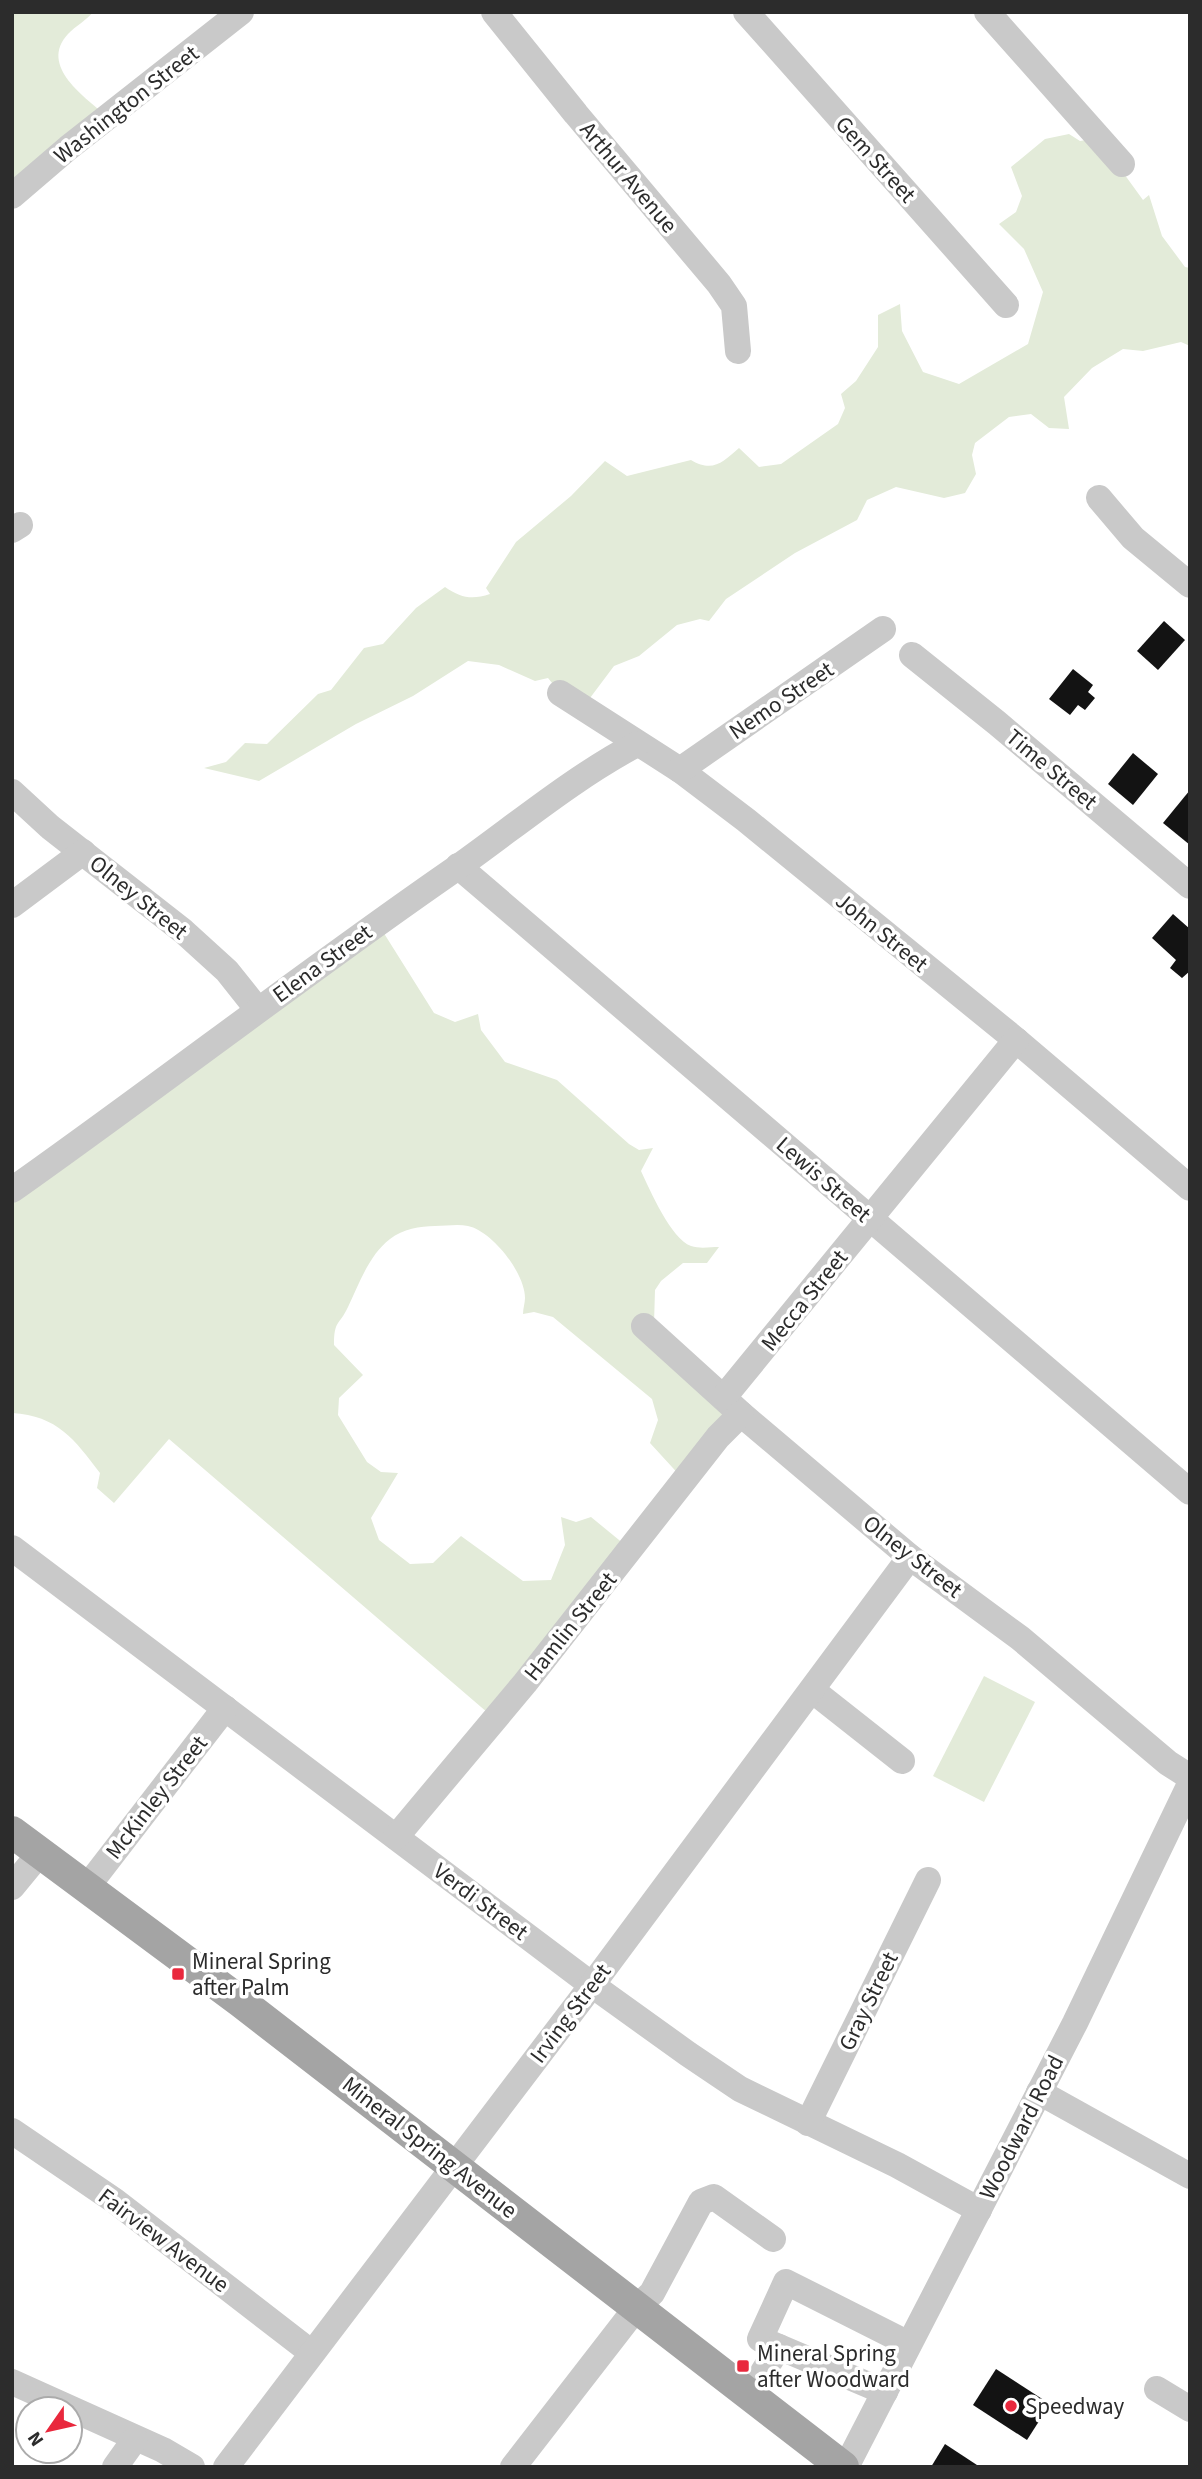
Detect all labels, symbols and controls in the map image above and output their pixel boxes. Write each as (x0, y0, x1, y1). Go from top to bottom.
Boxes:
street label: Washington Street (47, 37, 206, 172)
street label: Gem Street (828, 109, 924, 210)
street label: Arthur Avenue (572, 114, 685, 240)
street label: Nemo Street (722, 653, 840, 748)
street label: Time Street (999, 721, 1105, 818)
street label: Olney Street (82, 847, 195, 948)
street label: John Street (828, 885, 935, 980)
street label: Elena Street (266, 916, 379, 1011)
street label: Lewis Street (769, 1129, 879, 1230)
street label: Mecca Street (753, 1242, 856, 1358)
street label: Olney Street (856, 1507, 970, 1606)
street label: Hamlin Street (516, 1564, 625, 1688)
street label: McKinley Street (97, 1728, 215, 1866)
street label: Verdi Street (426, 1855, 535, 1948)
place label: Mineral Spring after Palm (192, 1945, 331, 2004)
street label: Gray Street (830, 1946, 907, 2056)
street label: Irving Street (522, 1956, 619, 2070)
marker: Mineral Spring after Palm (170, 1966, 186, 1982)
street label: Woodward Road (971, 2049, 1072, 2205)
street label: Mineral Spring Avenue (335, 2068, 524, 2226)
street label: Fairview Avenue (91, 2180, 236, 2301)
place label: Mineral Spring after Woodward (757, 2337, 910, 2396)
marker: Mineral Spring after Woodward (735, 2358, 751, 2374)
place label: Speedway (1025, 2390, 1125, 2423)
north arrow (14, 2395, 84, 2465)
marker: Speedway (1003, 2398, 1019, 2414)
text: N (21, 2426, 51, 2451)

